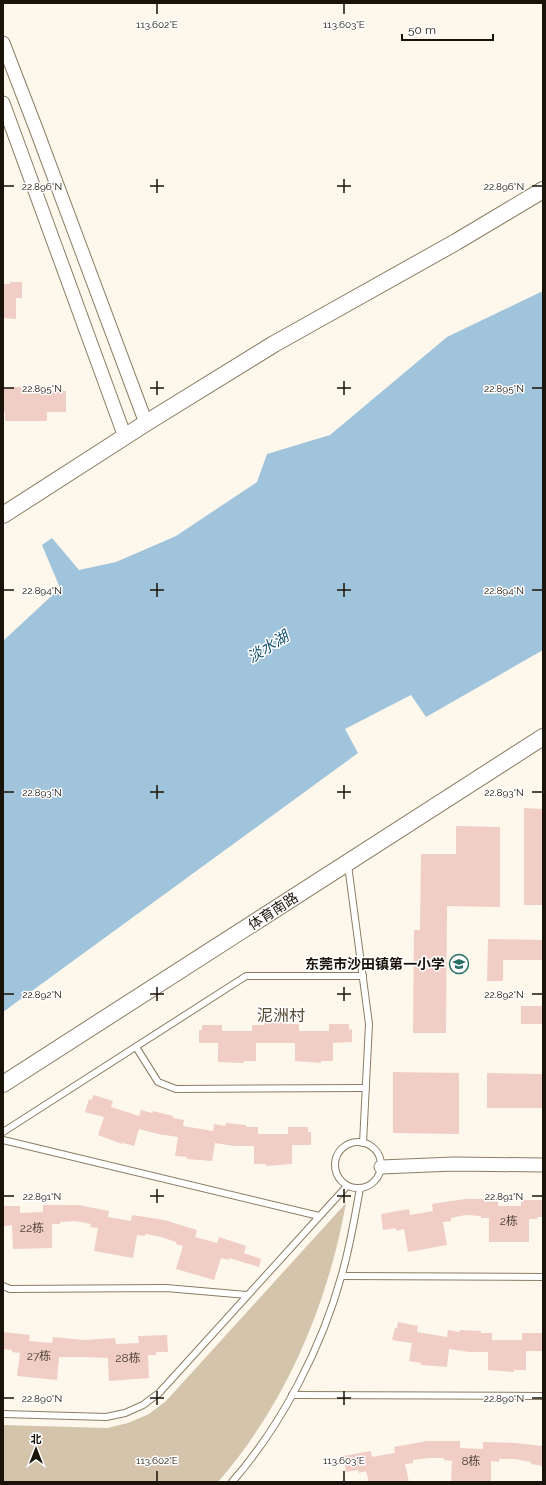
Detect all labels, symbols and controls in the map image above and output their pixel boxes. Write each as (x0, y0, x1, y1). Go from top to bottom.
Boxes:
scale bar (402, 16, 493, 42)
text: 113.602°E (136, 19, 178, 30)
text: 113.603°E (323, 19, 365, 30)
text: 50 m (408, 23, 436, 37)
text: 22.896°N (22, 181, 62, 192)
text: 22.896°N (484, 181, 524, 192)
text: 22.895°N (22, 383, 62, 394)
text: 22.895°N (484, 383, 524, 394)
text: 22.894°N (22, 585, 62, 596)
text: 22.894°N (484, 585, 524, 596)
water label: 淡水湖 (244, 626, 294, 667)
text: 22.893°N (22, 787, 62, 798)
text: 22.893°N (484, 787, 524, 798)
street label: 体育南路 (245, 889, 301, 933)
school or university icon: 东莞市沙田镇第一小学 (448, 953, 470, 975)
place label: 东莞市沙田镇第一小学 (305, 956, 445, 972)
text: 22.892°N (22, 989, 62, 1000)
text: 22.892°N (484, 989, 524, 1000)
district label: 泥洲村 (257, 1006, 305, 1025)
text: 22.891°N (23, 1191, 61, 1202)
text: 22.891°N (485, 1191, 523, 1202)
house number: 2栋 (500, 1214, 518, 1228)
house number: 22栋 (20, 1221, 44, 1235)
house number: 27栋 (27, 1349, 51, 1363)
house number: 28栋 (115, 1351, 141, 1365)
text: 22.890°N (22, 1393, 62, 1404)
text: 22.890°N (484, 1393, 524, 1404)
north arrow (16, 1429, 56, 1469)
text: 北 (31, 1433, 42, 1446)
house number: 8栋 (461, 1454, 481, 1468)
text: 113.602°E (136, 1455, 178, 1466)
text: 113.603°E (323, 1455, 365, 1466)

